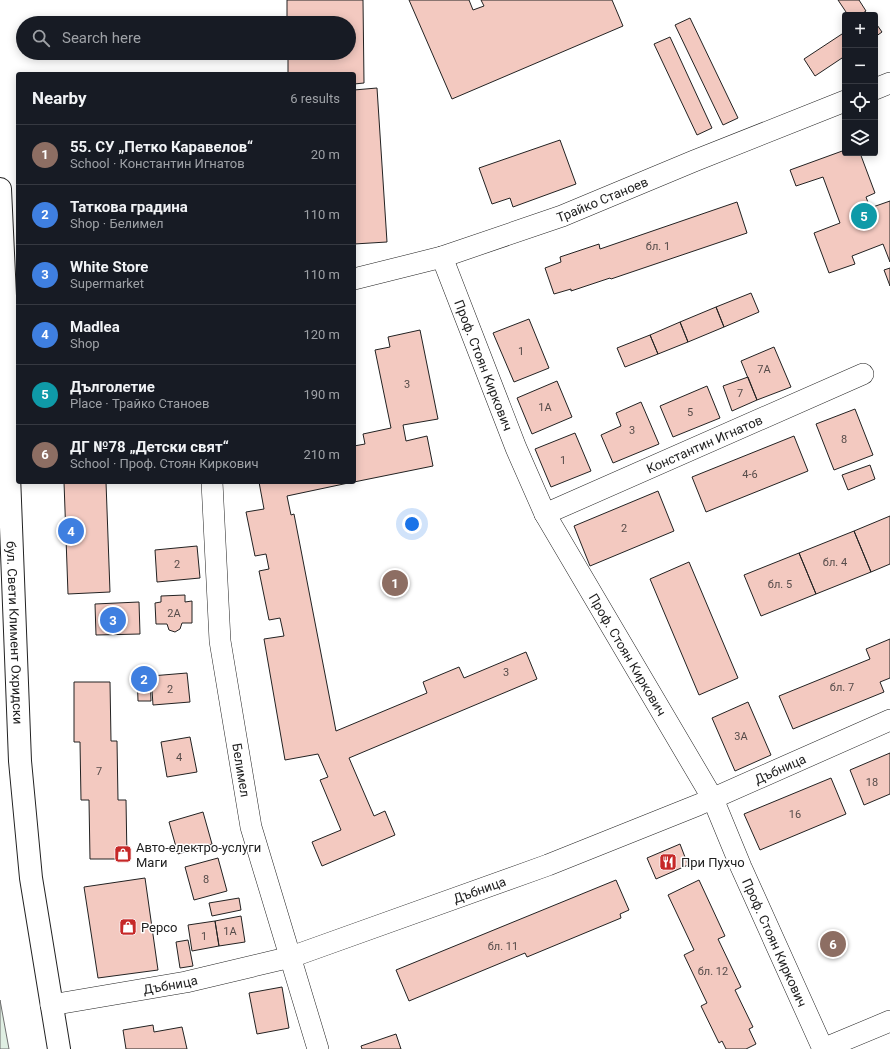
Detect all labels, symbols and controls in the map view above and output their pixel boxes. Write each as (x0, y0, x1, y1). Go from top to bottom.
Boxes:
map controls (842, 12, 878, 156)
button: + (842, 12, 878, 48)
search box (16, 16, 356, 60)
icon: search (30, 27, 52, 49)
text: Search here (62, 29, 141, 47)
button: − (842, 48, 878, 84)
button: locate (842, 84, 878, 120)
text: Nearby (32, 88, 87, 108)
text: 6 results (290, 91, 340, 106)
button: layers (842, 120, 878, 156)
text: 55. СУ „Петко Каравелов“ (70, 138, 253, 156)
text: 1 (41, 147, 49, 162)
text: 20 m (311, 147, 340, 162)
text: School · Константин Игнатов (70, 156, 245, 171)
street label: Трайко Станоев (555, 174, 650, 225)
text: Таткова градина (70, 198, 188, 216)
pin: 5 (851, 201, 877, 231)
text: 2 (41, 207, 49, 222)
text: 110 m (303, 207, 340, 222)
text: Shop · Белимел (70, 216, 164, 231)
house number: бл. 1 (646, 240, 670, 253)
text: White Store (70, 258, 148, 276)
text: 3 (41, 267, 49, 282)
text: 110 m (303, 267, 340, 282)
text: Supermarket (70, 276, 144, 291)
street label: Проф. Стоян Киркович (452, 298, 516, 433)
text: Madlea (70, 318, 120, 336)
text: 4 (41, 327, 49, 342)
text: 120 m (303, 327, 340, 342)
text: Shop (70, 336, 100, 351)
house number: 1 (518, 345, 524, 358)
house number: 7А (757, 363, 772, 376)
text: Дълголетие (70, 378, 155, 396)
house number: 3 (404, 378, 410, 391)
text: 5 (41, 387, 49, 402)
text: 190 m (303, 387, 340, 402)
house number: 7 (737, 387, 743, 400)
text: Place · Трайко Станоев (70, 396, 209, 411)
house number: 1А (538, 401, 553, 414)
house number: 5 (687, 406, 693, 419)
street label: Константин Игнатов (644, 412, 765, 476)
house number: 3 (629, 424, 635, 437)
house number: 8 (841, 433, 847, 446)
text: ДГ №78 „Детски свят“ (70, 438, 229, 456)
text: 6 (41, 447, 49, 462)
text: 210 m (303, 447, 340, 462)
house number: 1 (560, 454, 566, 467)
text: School · Проф. Стоян Киркович (70, 456, 259, 471)
house number: 4-6 (742, 468, 758, 481)
your location (402, 514, 422, 534)
pin: 4 (58, 516, 84, 546)
house number: 2 (621, 522, 627, 535)
street label: бул. Свети Климент Охридски (4, 541, 26, 725)
house number: бл. 4 (823, 556, 847, 569)
house number: 2 (174, 558, 180, 571)
pin: 1 (382, 568, 408, 598)
house number: бл. 5 (768, 578, 792, 591)
street label: Проф. Стоян Киркович (586, 591, 670, 718)
pin: 3 (100, 605, 126, 635)
house number: 2А (167, 607, 182, 620)
pin: 2 (131, 664, 157, 694)
house number: 3 (503, 666, 509, 679)
house number: бл. 7 (830, 681, 854, 694)
house number: 2 (167, 683, 173, 696)
house number: 3А (734, 730, 749, 743)
street label: Белимел (230, 742, 253, 798)
house number: 4 (176, 751, 182, 764)
street label: Дъбница (752, 751, 808, 787)
house number: 7 (96, 765, 102, 778)
house number: 18 (866, 776, 878, 789)
house number: 16 (789, 808, 801, 821)
place label: Авто-електро-услуги Маги (136, 840, 261, 870)
shop icon: Авто-електро-услуги Маги (113, 844, 133, 864)
restaurant icon: При Пухчо (658, 852, 678, 872)
place label: При Пухчо (681, 855, 745, 870)
house number: 8 (203, 873, 209, 886)
street label: Дъбница (451, 873, 508, 906)
street label: Проф. Стоян Киркович (740, 876, 810, 1009)
shop icon: Pepco (118, 917, 138, 937)
place label: Pepco (141, 920, 178, 935)
house number: 1А (223, 925, 238, 938)
pin: 6 (820, 929, 846, 959)
house number: 1 (201, 930, 207, 943)
house number: бл. 11 (488, 940, 518, 953)
house number: бл. 12 (698, 965, 728, 978)
street label: Дъбница (142, 972, 199, 997)

